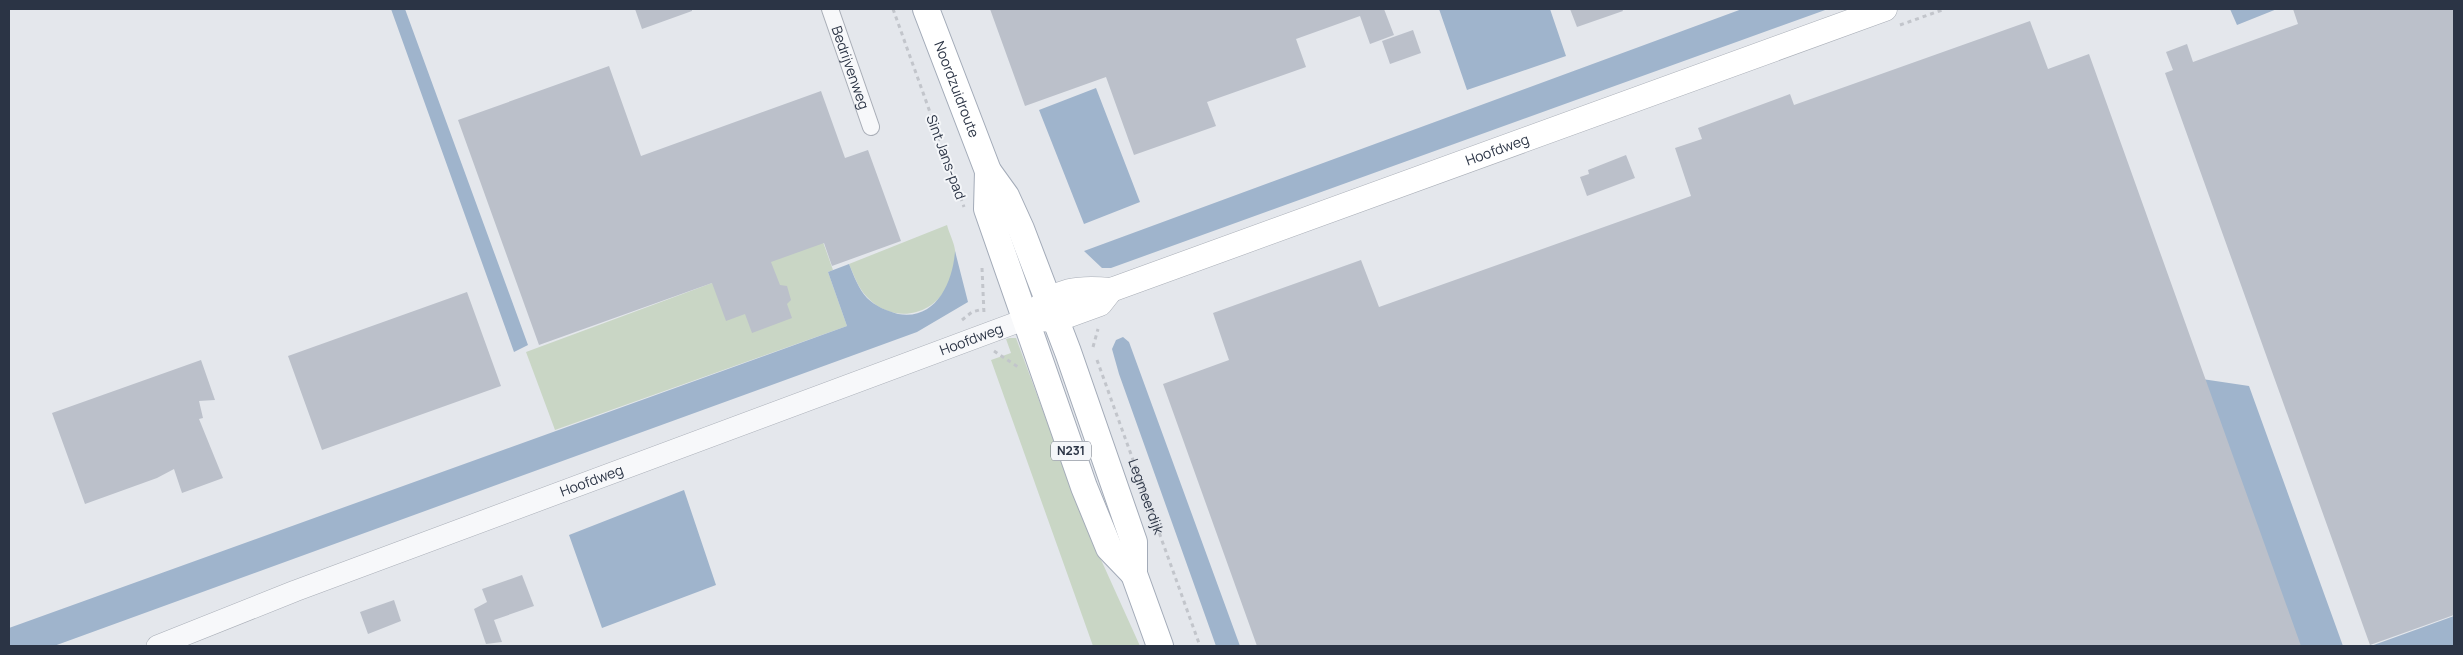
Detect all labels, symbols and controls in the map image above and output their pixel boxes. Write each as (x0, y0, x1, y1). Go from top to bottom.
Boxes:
street label: Bedrijvenweg (828, 23, 874, 112)
street label: Noordzuidroute (930, 38, 984, 140)
street label: Sint Jans-pad (922, 112, 971, 202)
street label: Hoofdweg (1463, 129, 1531, 170)
street label: Hoofdweg (937, 319, 1005, 359)
road number: N231 (1051, 442, 1091, 461)
street label: Legmeerdijk (1124, 456, 1169, 538)
street label: Hoofdweg (557, 460, 626, 501)

